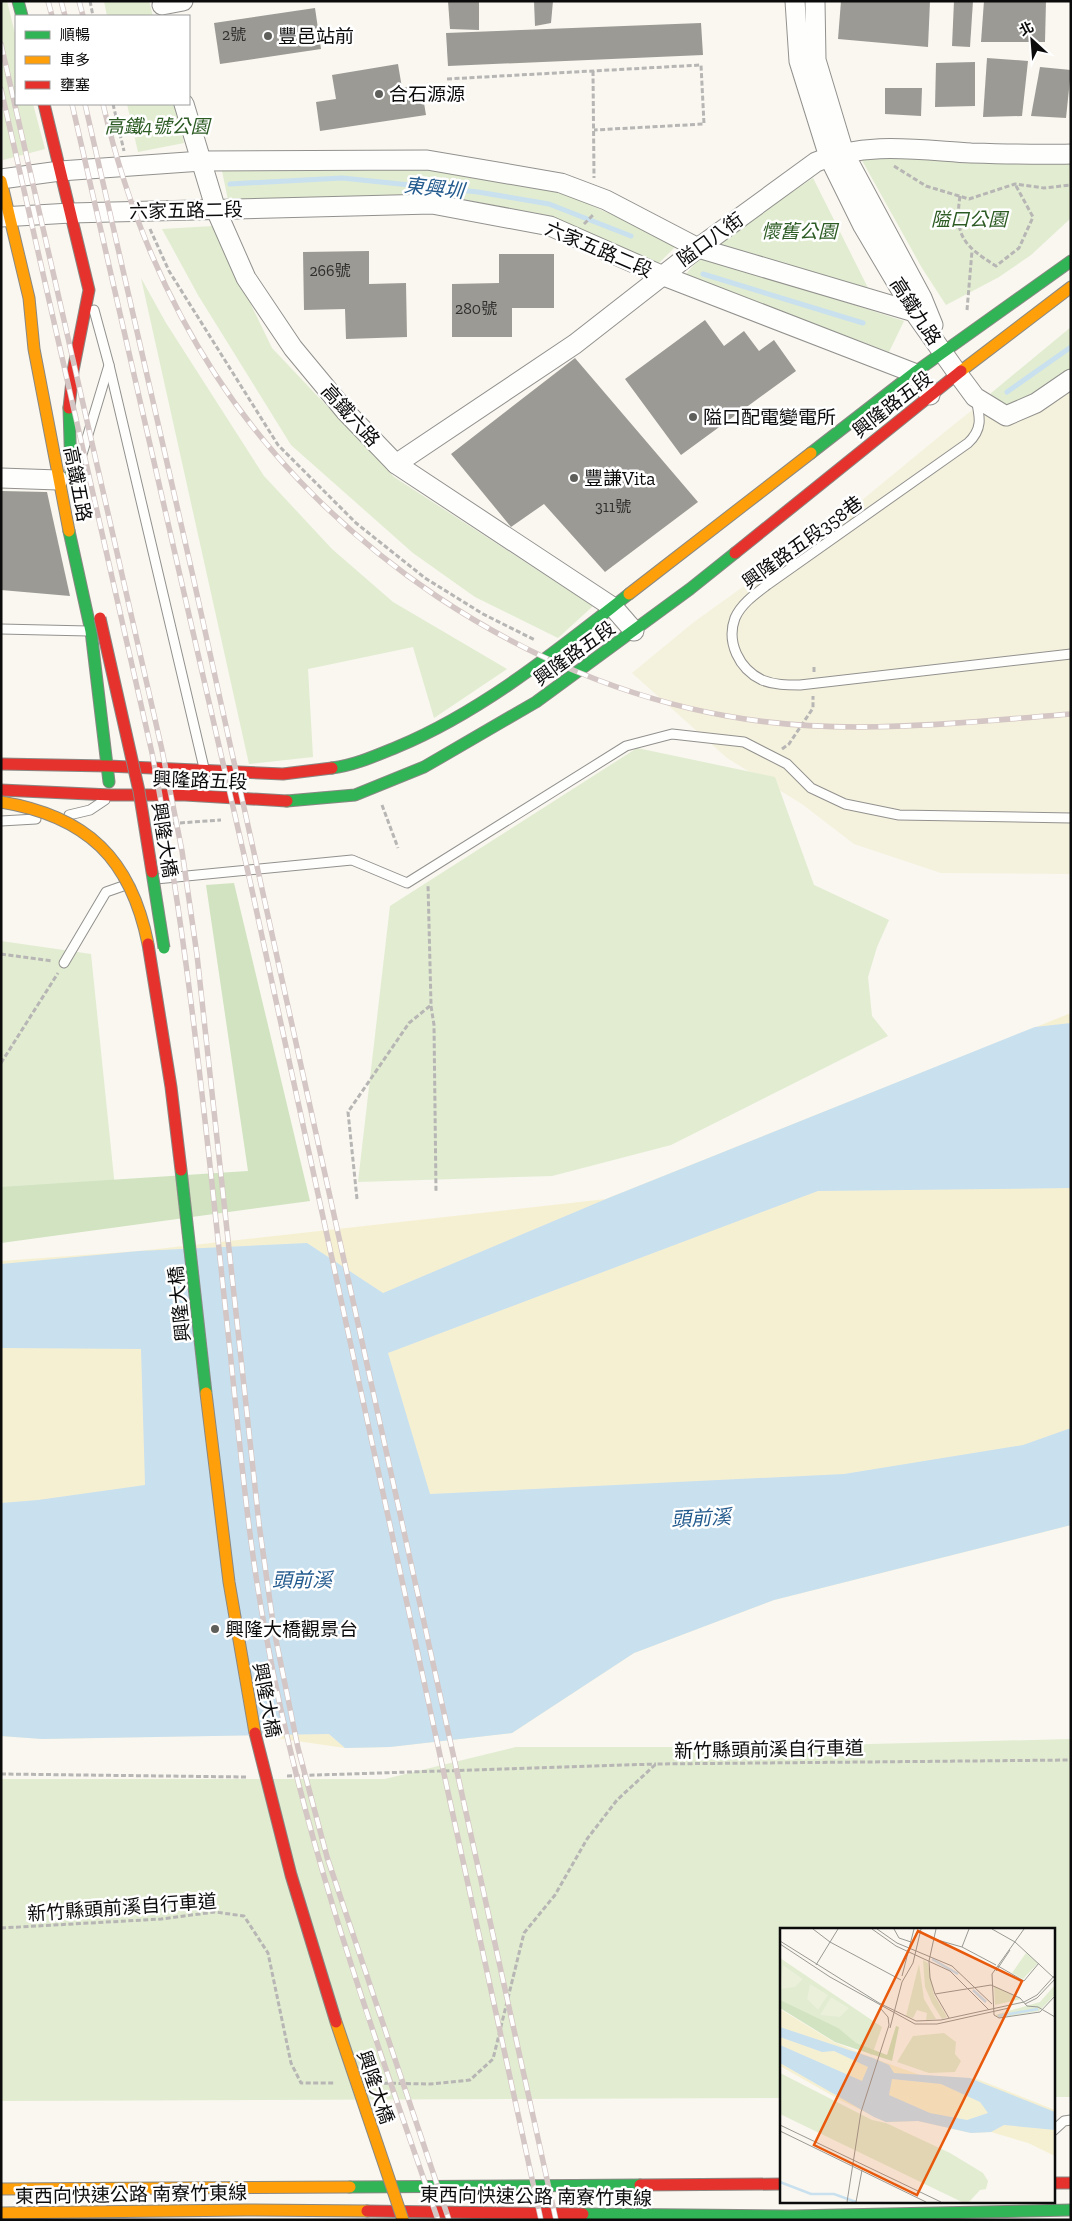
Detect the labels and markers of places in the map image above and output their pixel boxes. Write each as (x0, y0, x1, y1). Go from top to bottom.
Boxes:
place label: 豐邑站前 (278, 25, 354, 48)
marker: 豐邑站前 (262, 30, 274, 42)
place label: 合石源源 (389, 83, 465, 106)
marker: 合石源源 (373, 88, 385, 100)
place label: 隘口配電變電所 (703, 406, 836, 429)
marker: 隘口配電變電所 (687, 411, 699, 423)
place label: 豐謙Vita (584, 467, 655, 490)
marker: 豐謙Vita (568, 472, 580, 484)
place label: 興隆大橋觀景台 (225, 1618, 358, 1641)
marker: 興隆大橋觀景台 (209, 1623, 221, 1635)

